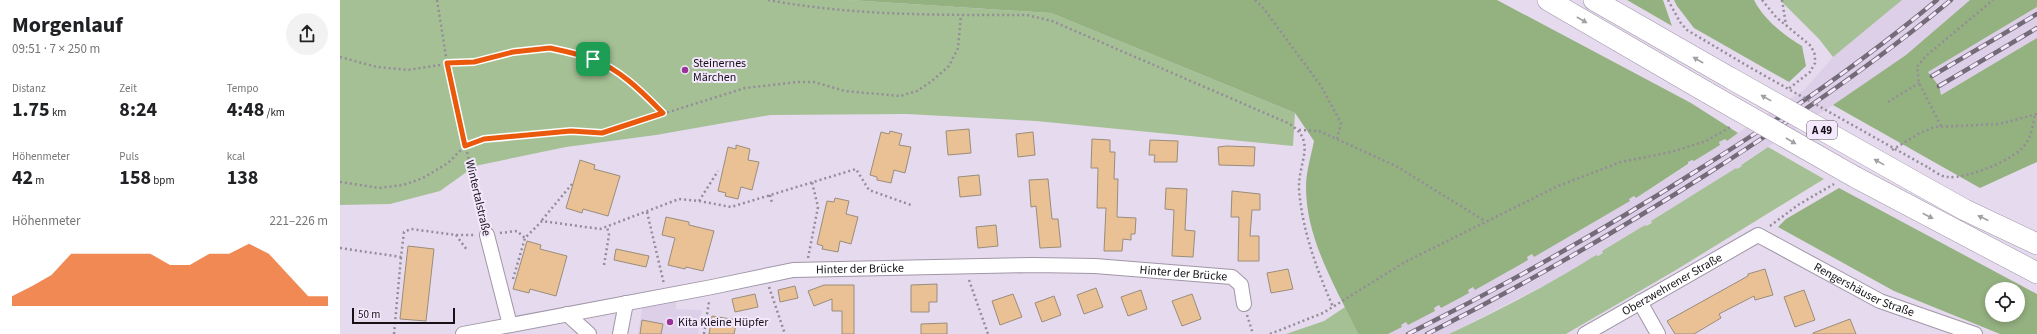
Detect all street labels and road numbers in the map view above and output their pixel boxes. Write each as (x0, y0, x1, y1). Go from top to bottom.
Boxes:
road number: A 49 (1807, 121, 1837, 139)
street label: Wintertalstraße (461, 158, 495, 238)
street label: Oberzwehrener Straße (1619, 249, 1725, 320)
street label: Rengershäuser Straße (1811, 258, 1917, 321)
street label: Hinter der Brücke (816, 259, 904, 278)
street label: Hinter der Brücke (1139, 261, 1228, 285)

